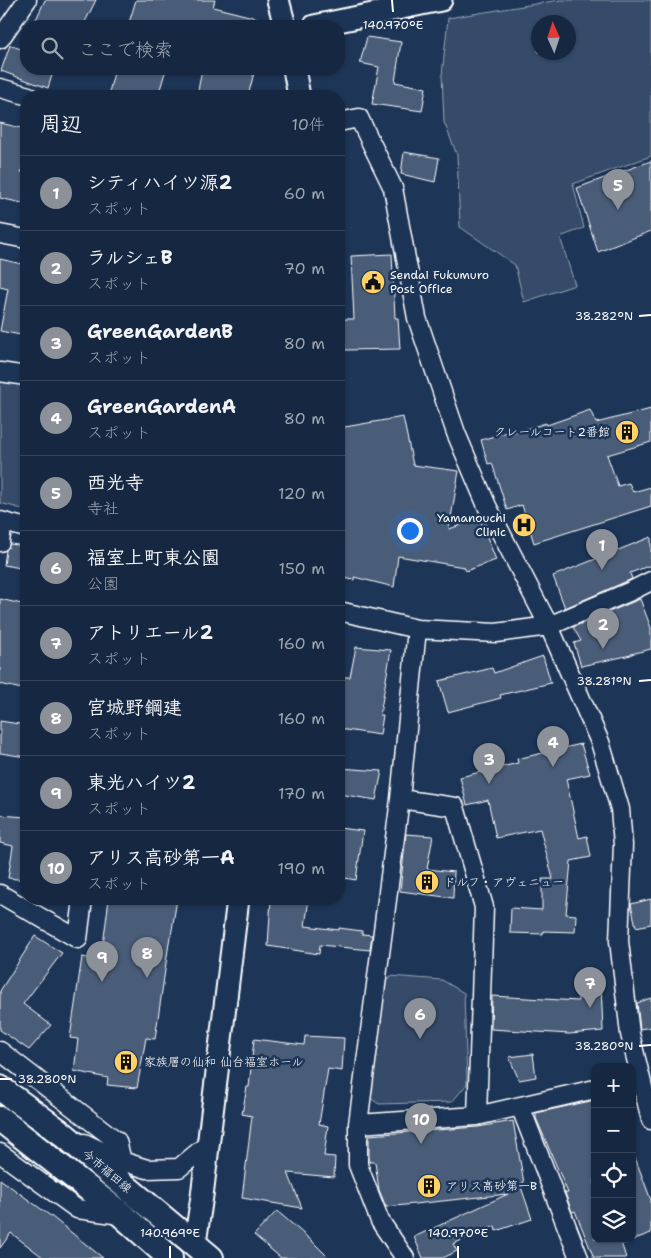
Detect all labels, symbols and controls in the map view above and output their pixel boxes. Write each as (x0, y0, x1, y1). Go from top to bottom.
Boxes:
north arrow (531, 15, 576, 60)
text: 140.970°E (363, 17, 423, 33)
search box (20, 20, 345, 75)
icon: search (38, 34, 66, 62)
text: ここで検索 (78, 37, 173, 62)
text: 周辺 (40, 110, 82, 138)
text: 10件 (292, 114, 325, 135)
pin: 5 (602, 169, 634, 210)
text: シティハイツ源2 (87, 170, 232, 195)
text: 1 (52, 183, 60, 204)
text: 60 m (284, 183, 325, 204)
text: スポット (87, 198, 151, 219)
text: ラルシェB (87, 245, 173, 270)
text: 2 (50, 258, 62, 279)
text: 70 m (284, 258, 325, 279)
place label: Sendai Fukumuro Post Office (390, 267, 489, 297)
public building icon: Sendai Fukumuro Post Office (360, 269, 386, 295)
text: スポット (87, 273, 151, 294)
text: 38.282°N (575, 308, 633, 324)
text: GreenGardenB (87, 319, 233, 344)
text: 3 (50, 333, 62, 354)
text: 80 m (284, 333, 325, 354)
text: スポット (87, 347, 151, 368)
text: GreenGardenA (87, 394, 236, 419)
text: 4 (50, 408, 62, 429)
text: 80 m (284, 408, 325, 429)
building icon: クレールコート2番館 (614, 419, 640, 445)
text: スポット (87, 422, 151, 443)
place label: クレールコート2番館 (494, 424, 610, 440)
text: 西光寺 (87, 470, 144, 495)
text: 5 (51, 483, 61, 504)
text: 120 m (278, 483, 325, 504)
text: 寺社 (87, 498, 119, 519)
place label: Yamanouchi Clinic (437, 510, 506, 540)
hospital icon: Yamanouchi Clinic (511, 512, 537, 538)
your location (397, 518, 423, 544)
pin: 1 (586, 529, 618, 570)
text: 福室上町東公園 (87, 545, 220, 570)
text: 6 (50, 558, 62, 579)
text: 150 m (278, 558, 325, 579)
text: 公園 (87, 573, 119, 594)
pin: 2 (587, 608, 619, 649)
text: アトリエール2 (87, 620, 213, 645)
text: 7 (50, 633, 62, 654)
text: 160 m (278, 633, 325, 654)
text: スポット (87, 648, 151, 669)
text: 38.281°N (576, 673, 632, 689)
text: 宮城野鋼建 (87, 695, 182, 720)
text: 8 (50, 708, 62, 729)
text: 160 m (278, 708, 325, 729)
text: スポット (87, 723, 151, 744)
pin: 4 (537, 726, 569, 767)
pin: 3 (473, 743, 505, 784)
text: 東光ハイツ2 (87, 770, 195, 795)
text: 9 (50, 783, 62, 804)
text: 170 m (278, 783, 325, 804)
text: スポット (87, 798, 151, 819)
text: アリス高砂第一A (87, 845, 235, 870)
text: 10 (47, 858, 65, 879)
text: 190 m (278, 858, 325, 879)
building icon: ドルフ・アヴェニュー (414, 869, 440, 895)
text: スポット (87, 873, 151, 894)
place label: ドルフ・アヴェニュー (444, 874, 564, 890)
pin: 8 (131, 937, 163, 978)
pin: 9 (86, 941, 118, 982)
pin: 7 (574, 967, 606, 1008)
pin: 6 (404, 998, 436, 1039)
text: 38.280°N (575, 1038, 633, 1054)
building icon: 家族層の仙和 仙台福室ホール (113, 1049, 139, 1075)
place label: 家族層の仙和 仙台福室ホール (144, 1054, 303, 1070)
map controls (591, 1063, 636, 1243)
button: + (591, 1063, 636, 1108)
text: 38.280°N (18, 1071, 76, 1087)
pin: 10 (405, 1103, 437, 1144)
button: − (591, 1108, 636, 1153)
street label: 今市福田線 (79, 1146, 135, 1196)
button: locate (591, 1153, 636, 1198)
building icon: アリス高砂第一B (416, 1173, 442, 1199)
place label: アリス高砂第一B (446, 1178, 537, 1194)
button: layers (591, 1198, 636, 1243)
text: 140.969°E (140, 1225, 200, 1241)
text: 140.970°E (428, 1225, 488, 1241)

